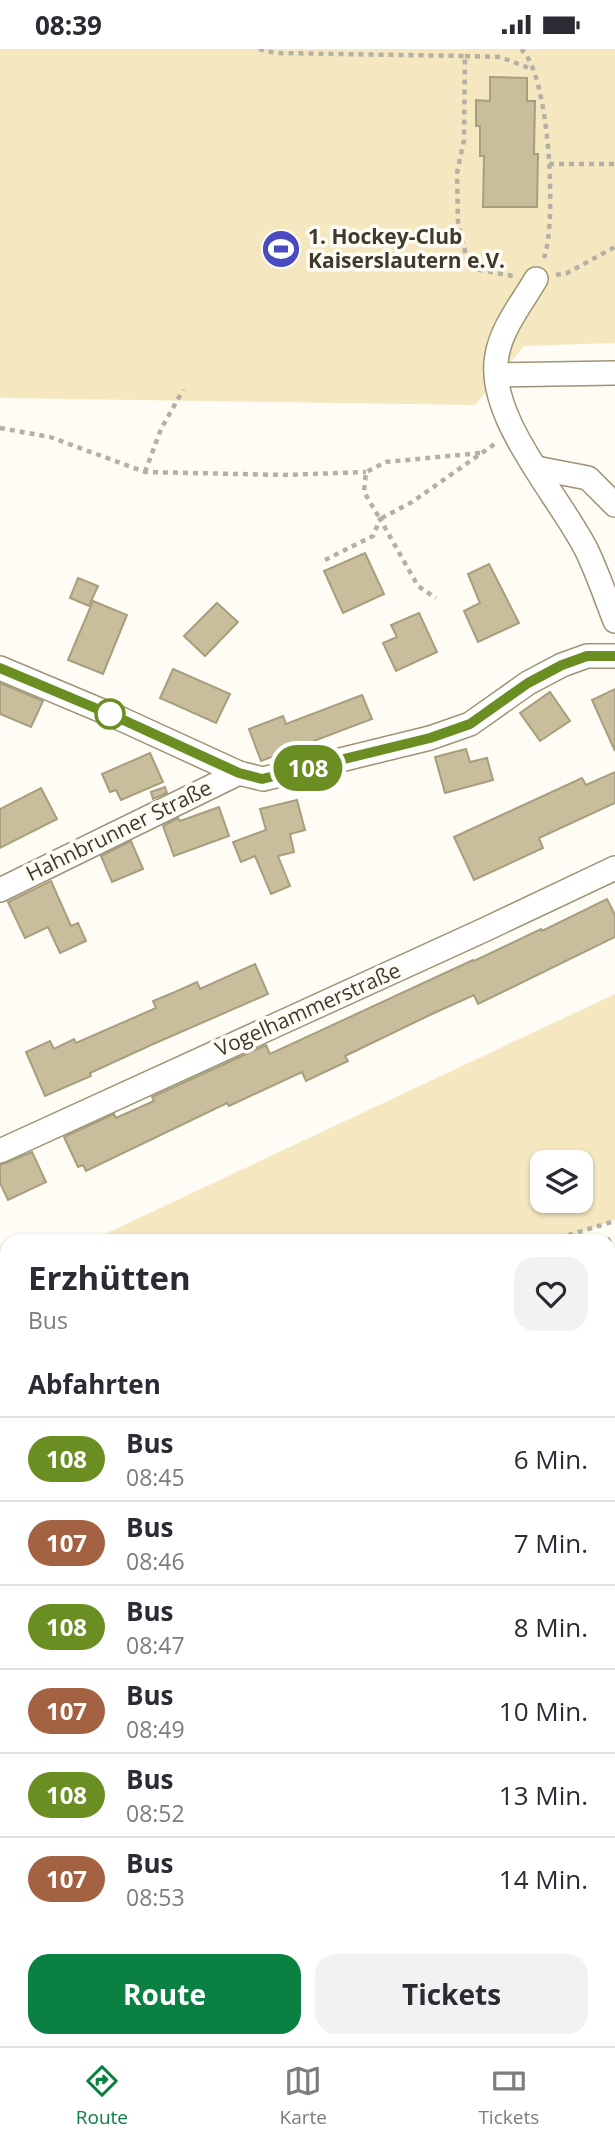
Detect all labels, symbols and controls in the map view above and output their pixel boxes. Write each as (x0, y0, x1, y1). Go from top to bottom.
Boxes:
text: 08:39 (35, 7, 102, 43)
place label: 1. Hockey-Club Kaiserslautern e.V. (308, 222, 505, 274)
sports icon: 1. Hockey-Club Kaiserslautern e.V. (260, 228, 302, 270)
unlabelled marker (95, 699, 125, 729)
line badge: 108 (268, 745, 348, 791)
text: 108 (287, 751, 329, 784)
street label: Hahnbrunner Straße (21, 773, 216, 887)
street label: Vogelhammerstraße (211, 956, 405, 1063)
map controls (530, 1150, 593, 1213)
button: layers (530, 1150, 593, 1213)
text: Erzhütten (28, 1255, 191, 1300)
button: heart (514, 1257, 588, 1331)
text: Bus (28, 1304, 68, 1336)
text: Abfahrten (28, 1366, 161, 1402)
text: Bus (126, 1425, 173, 1461)
text: 6 Min. (514, 1441, 588, 1477)
text: 108 (46, 1442, 87, 1475)
text: 08:45 (126, 1461, 185, 1493)
text: Bus (126, 1509, 173, 1545)
text: 7 Min. (514, 1525, 588, 1561)
text: 107 (46, 1526, 87, 1559)
text: 08:46 (126, 1545, 185, 1577)
text: Bus (126, 1593, 173, 1629)
text: 8 Min. (514, 1609, 588, 1645)
text: 108 (46, 1610, 87, 1643)
text: 08:47 (126, 1629, 185, 1661)
text: Bus (126, 1677, 173, 1713)
text: 10 Min. (499, 1693, 588, 1729)
text: 107 (46, 1694, 87, 1727)
text: 08:49 (126, 1713, 185, 1745)
text: Bus (126, 1761, 173, 1797)
text: 13 Min. (499, 1777, 588, 1813)
text: 108 (46, 1778, 87, 1811)
text: 08:52 (126, 1797, 185, 1829)
text: Bus (126, 1845, 173, 1881)
text: 14 Min. (499, 1861, 588, 1897)
text: 107 (46, 1862, 87, 1895)
text: 08:53 (126, 1881, 185, 1913)
button: Route (28, 1954, 301, 2034)
button: Tickets (315, 1954, 588, 2034)
tab: Route (76, 2062, 128, 2130)
tab: Karte (280, 2062, 327, 2130)
tab: Tickets (478, 2062, 539, 2130)

